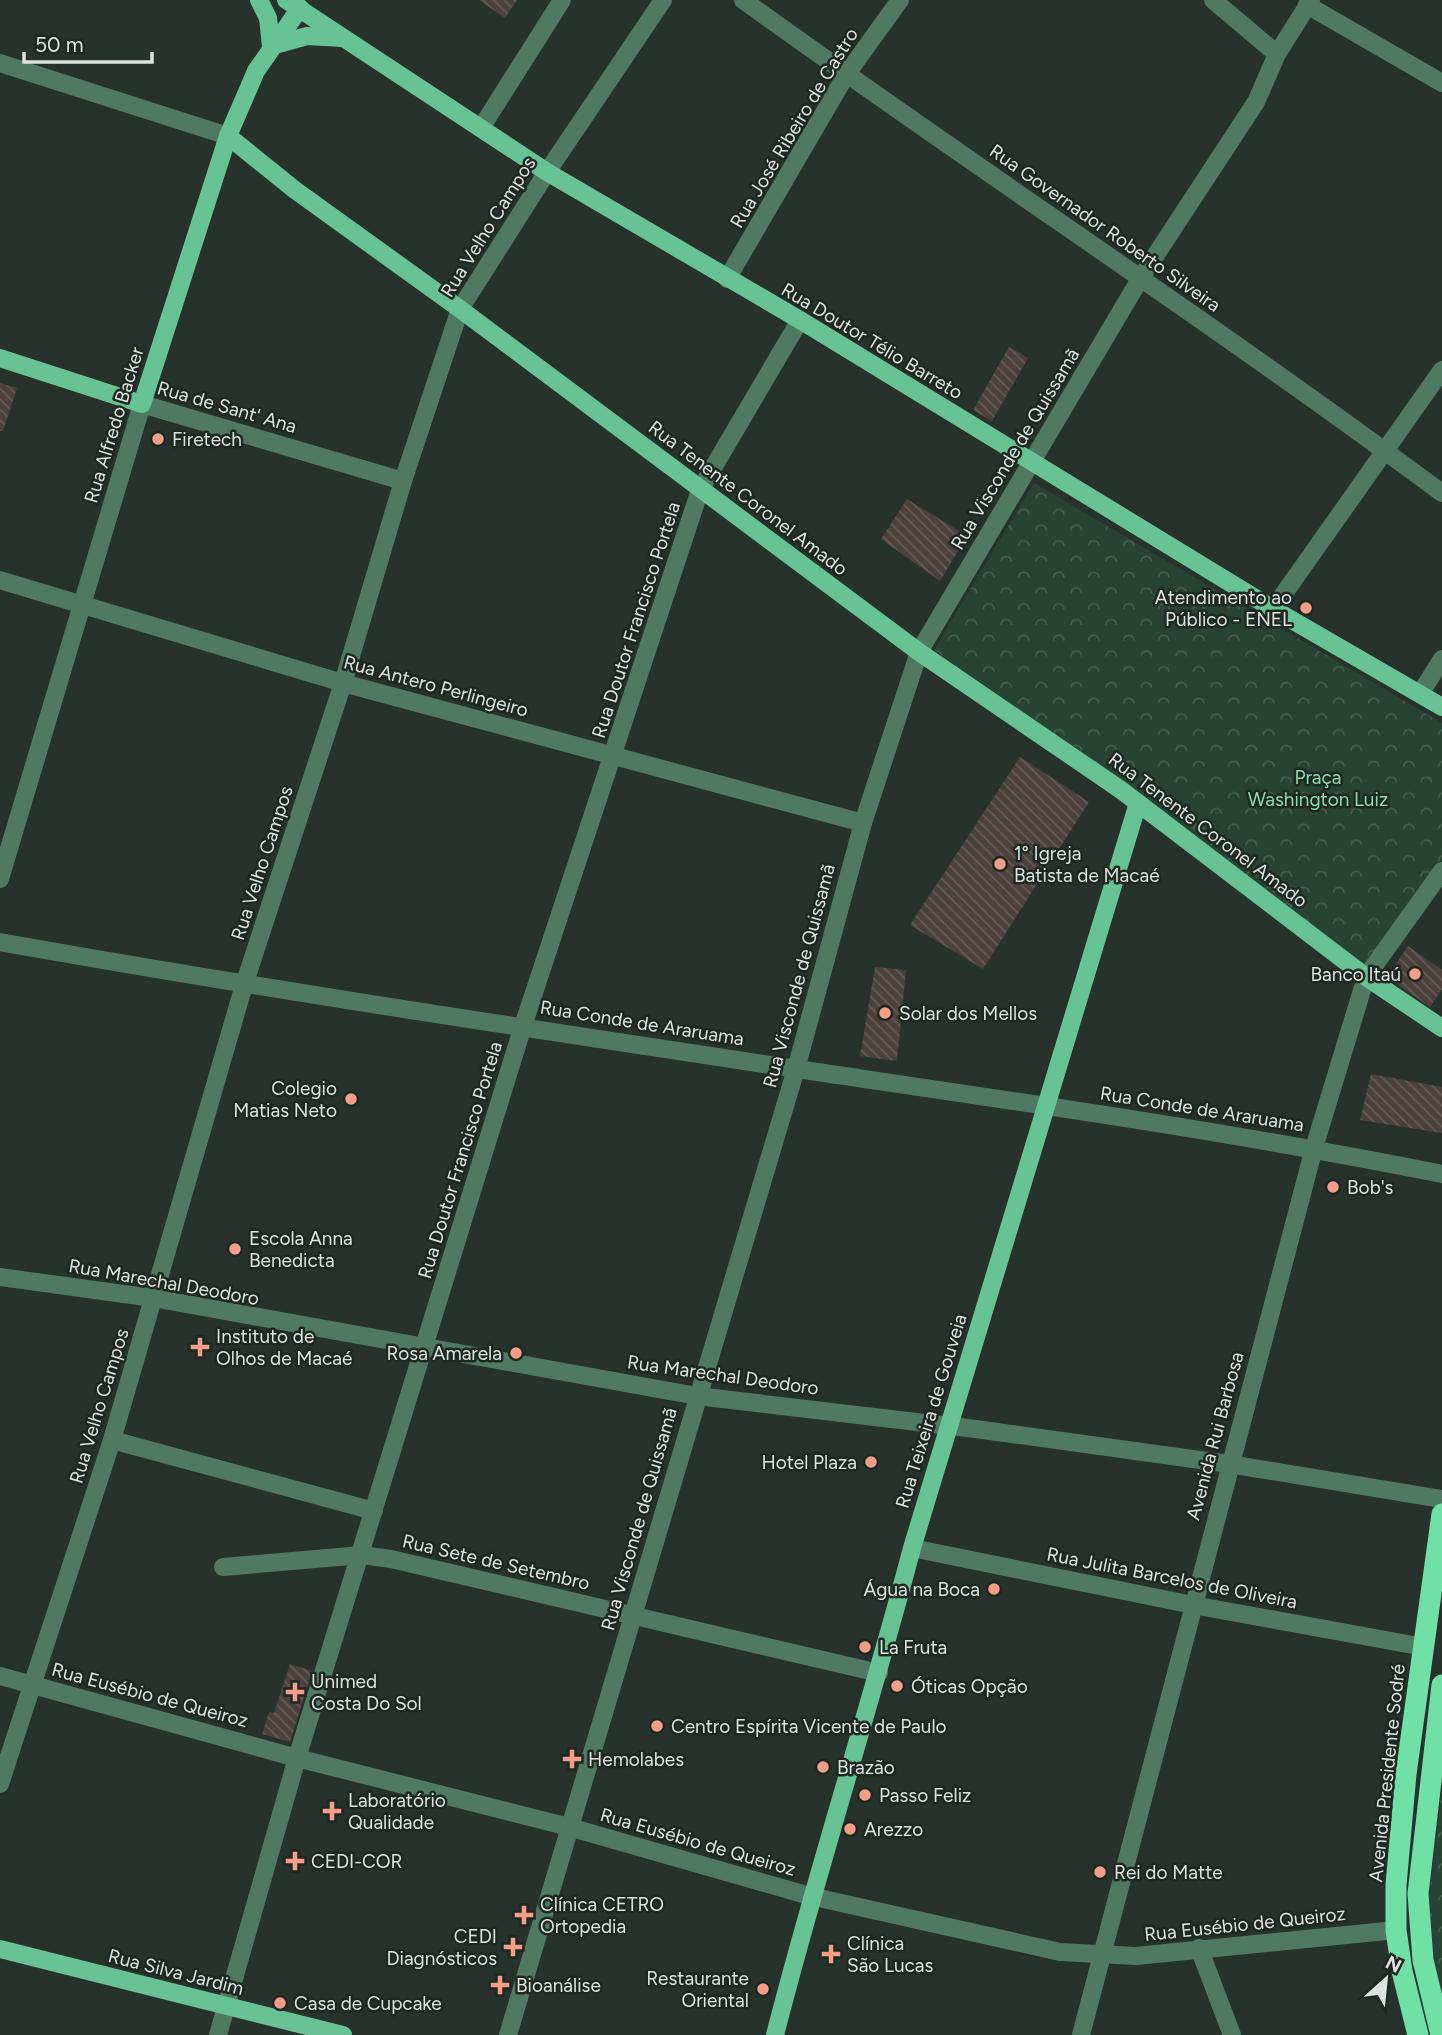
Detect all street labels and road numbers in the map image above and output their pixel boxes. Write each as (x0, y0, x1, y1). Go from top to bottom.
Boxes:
street label: Rua José Ribeiro de Castro (725, 24, 863, 232)
street label: Rua Governador Roberto Silveira (985, 139, 1225, 317)
street label: Rua Velho Campos (436, 153, 540, 301)
street label: Rua Doutor Télio Barreto (777, 278, 967, 404)
street label: Rua Alfredo Backer (79, 344, 149, 506)
street label: Rua Visconde de Quissamã (946, 344, 1084, 554)
street label: Rua de Sant' Ana (155, 376, 299, 438)
street label: Rua Tenente Coronel Amado (644, 416, 852, 580)
street label: Rua Doutor Francisco Portela (587, 499, 685, 741)
street label: Rua Antero Perlingeiro (341, 650, 531, 722)
street label: Rua Tenente Coronel Amado (1104, 748, 1312, 912)
street label: Rua Velho Campos (226, 783, 298, 943)
street label: Rua Visconde de Quissamã (758, 862, 840, 1090)
street label: Rua Conde de Araruama (538, 996, 746, 1050)
street label: Rua Doutor Francisco Portela (413, 1039, 507, 1281)
street label: Rua Conde de Araruama (1098, 1082, 1306, 1136)
street label: Rua Marechal Deodoro (67, 1254, 261, 1310)
street label: Rua Teixeira de Gouveia (890, 1311, 972, 1511)
street label: Rua Velho Campos (64, 1326, 134, 1486)
street label: Avenida Rui Barbosa (1181, 1349, 1249, 1523)
street label: Rua Marechal Deodoro (626, 1350, 820, 1400)
street label: Rua Visconde de Quissamã (596, 1405, 682, 1633)
street label: Rua Sete de Setembro (400, 1529, 592, 1595)
street label: Rua Julita Barcelos de Oliveira (1045, 1542, 1299, 1614)
street label: Rua Eusébio de Queiroz (49, 1658, 251, 1732)
street label: Avenida Presidente Sodré (1364, 1663, 1410, 1883)
street label: Rua Eusébio de Queiroz (598, 1803, 798, 1881)
street label: Rua Eusébio de Queiroz (1143, 1902, 1347, 1946)
street label: Rua Silva Jardim (106, 1944, 246, 2000)

